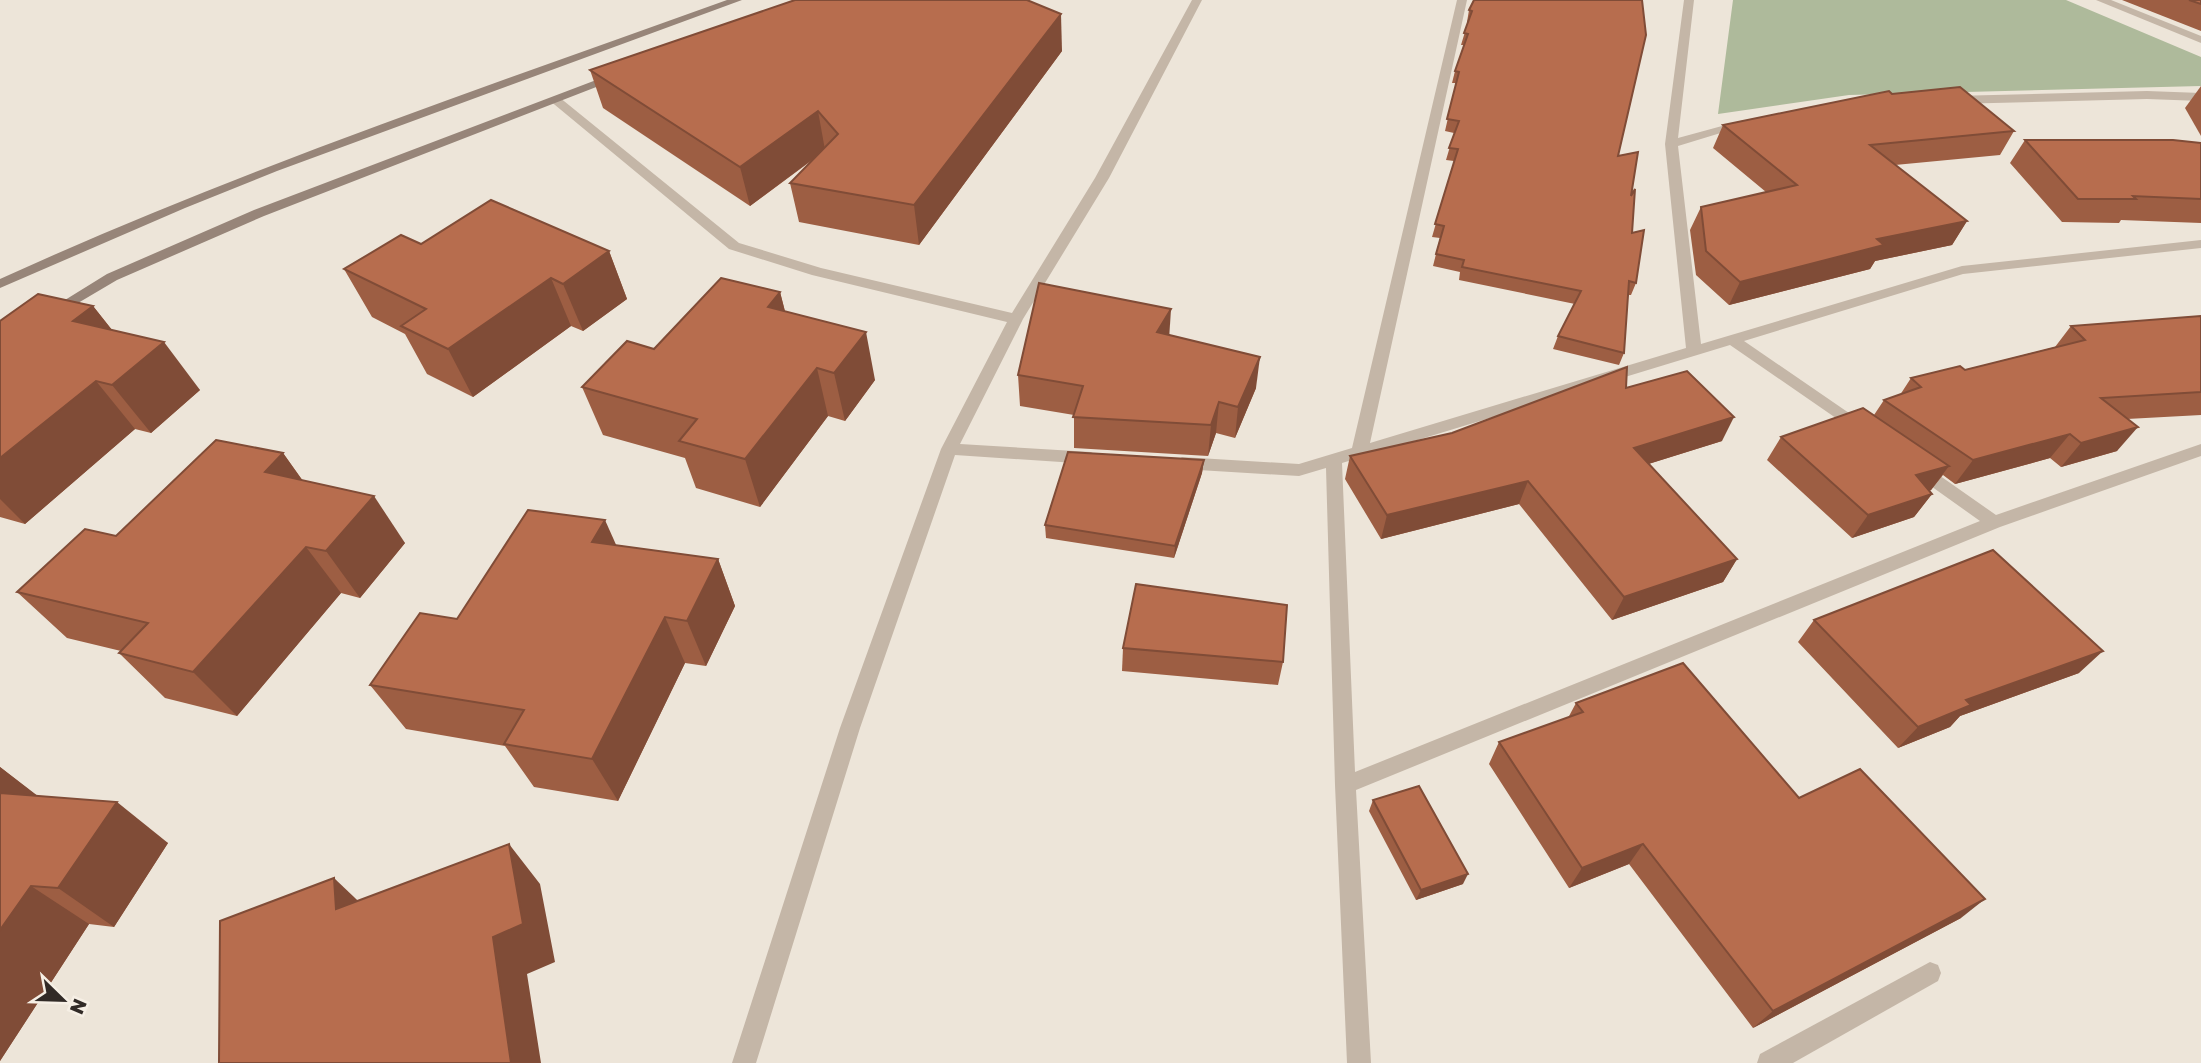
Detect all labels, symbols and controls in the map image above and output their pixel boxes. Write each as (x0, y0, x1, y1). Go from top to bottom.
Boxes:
north arrow (28, 965, 98, 1035)
text: N (66, 996, 93, 1018)

